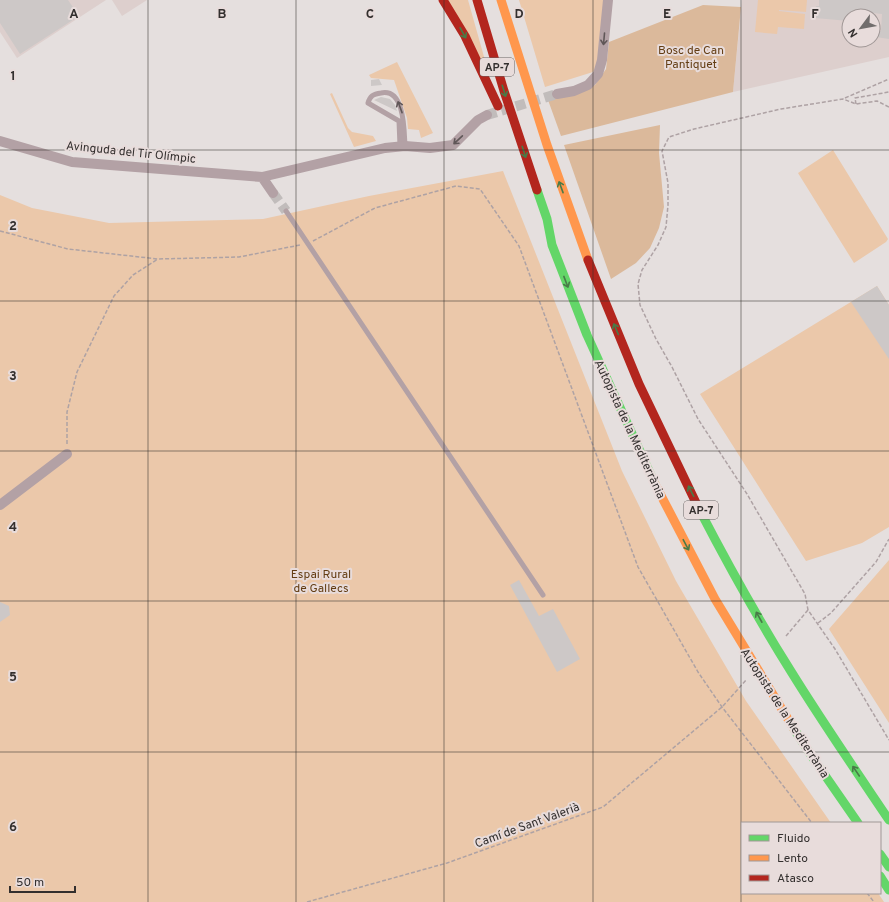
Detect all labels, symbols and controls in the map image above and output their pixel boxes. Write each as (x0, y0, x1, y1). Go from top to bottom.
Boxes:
text: A (69, 7, 79, 23)
text: B (218, 7, 227, 23)
text: C (366, 7, 374, 23)
text: D (514, 7, 524, 23)
text: E (663, 7, 671, 23)
text: F (811, 7, 819, 23)
north arrow (841, 8, 881, 48)
text: N (845, 26, 861, 40)
one-way arrow (460, 27, 468, 39)
one-way arrow (601, 32, 608, 45)
park label: Bosc de Can Pantiquet (658, 43, 724, 73)
road number: AP-7 (480, 58, 514, 76)
text: 1 (10, 69, 16, 85)
one-way arrow (501, 85, 509, 97)
one-way arrow (396, 101, 403, 114)
one-way arrow (453, 135, 463, 145)
street label: Avinguda del Tir Olímpic (65, 138, 197, 168)
one-way arrow (521, 146, 529, 158)
one-way arrow (557, 180, 564, 193)
text: 2 (9, 219, 17, 235)
one-way arrow (563, 275, 571, 287)
one-way arrow (612, 323, 619, 335)
street label: Autopista de la Mediterrània (590, 357, 668, 502)
text: 3 (9, 369, 17, 385)
one-way arrow (686, 485, 694, 497)
road number: AP-7 (684, 501, 718, 519)
text: 4 (9, 520, 17, 536)
one-way arrow (683, 539, 691, 551)
park label: Espai Rural de Gallecs (291, 567, 351, 597)
one-way arrow (755, 611, 763, 623)
street label: Autopista de la Mediterrània (736, 646, 832, 782)
text: 5 (9, 670, 17, 686)
one-way arrow (852, 766, 860, 777)
street label: Camí de Sant Valerià (473, 800, 582, 852)
text: 6 (9, 820, 17, 836)
legend (741, 822, 881, 894)
text: Fluido (777, 831, 810, 847)
text: Lento (777, 851, 808, 867)
scale bar (10, 868, 75, 894)
text: Atasco (777, 871, 814, 887)
text: 50 m (16, 875, 44, 891)

